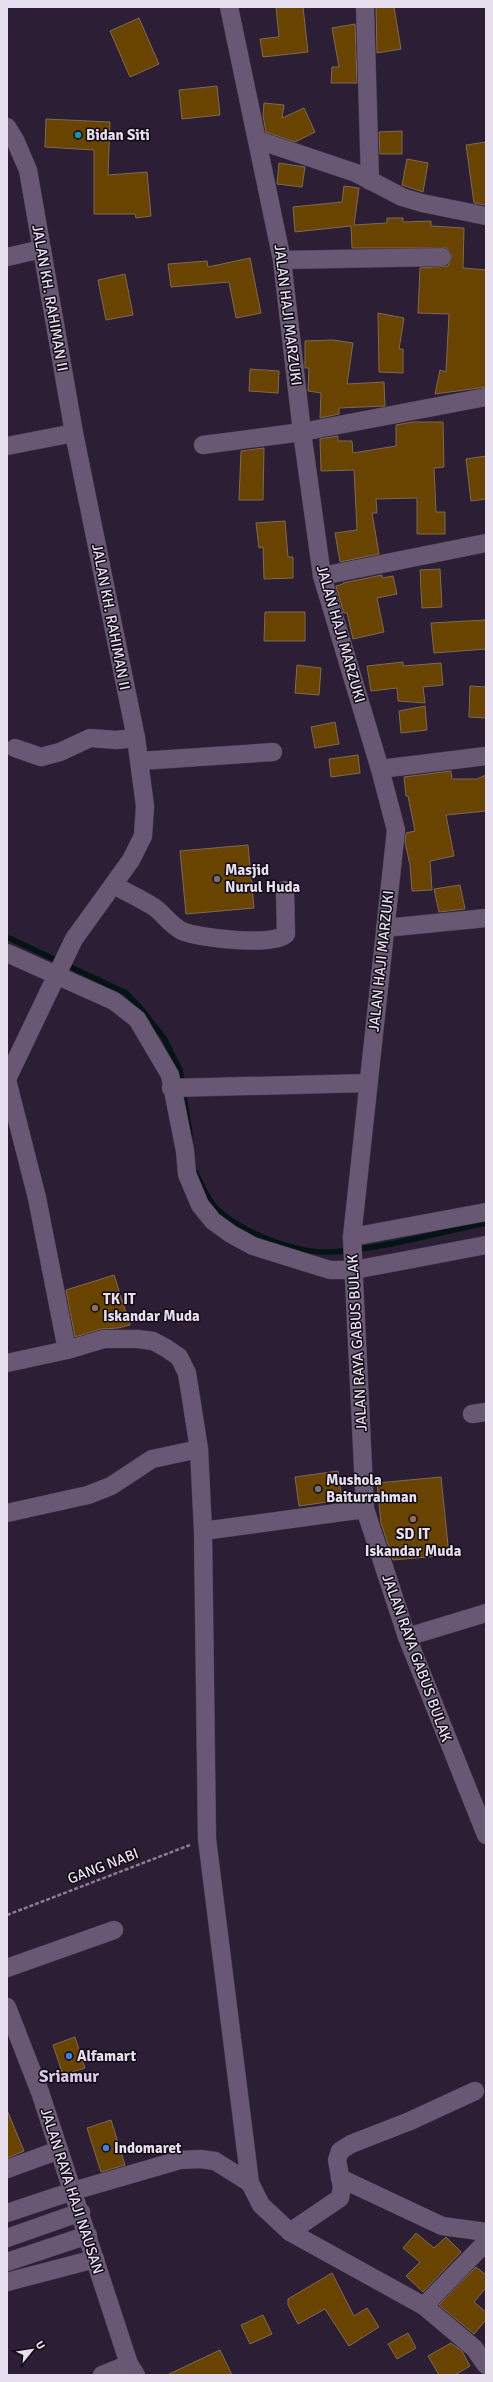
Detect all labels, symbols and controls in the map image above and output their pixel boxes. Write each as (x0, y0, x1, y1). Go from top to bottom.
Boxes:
place label: Bidan Siti (86, 126, 150, 144)
marker: Bidan Siti (73, 130, 83, 140)
street label: JALAN KH. RAHIMAN II (28, 223, 72, 373)
street label: JALAN HAJI MARZUKI (270, 243, 306, 387)
street label: JALAN KH. RAHIMAN II (88, 542, 134, 692)
street label: JALAN HAJI MARZUKI (313, 563, 369, 705)
place label: Masjid Nurul Huda (225, 861, 300, 896)
marker: Masjid Nurul Huda (212, 874, 222, 884)
street label: JALAN HAJI MARZUKI (365, 889, 397, 1033)
street label: JALAN RAYA GABUS BULAK (343, 1254, 371, 1432)
place label: TK IT Iskandar Muda (103, 1290, 200, 1325)
marker: TK IT Iskandar Muda (90, 1303, 100, 1313)
place label: Mushola Baiturrahman (326, 1471, 417, 1506)
marker: Mushola Baiturrahman (313, 1484, 323, 1494)
marker: SD IT Iskandar Muda (408, 1514, 418, 1524)
place label: SD IT Iskandar Muda (365, 1525, 462, 1560)
street label: JALAN RAYA GABUS BULAK (378, 1572, 456, 1744)
street label: GANG NABI (65, 1844, 141, 1888)
place label: Alfamart (77, 2047, 136, 2065)
marker: Alfamart (64, 2051, 74, 2061)
district label: Sriamur (39, 2066, 99, 2087)
street label: JALAN RAYA HAJI NAUSAN (37, 2106, 107, 2276)
place label: Indomaret (114, 2139, 182, 2157)
marker: Indomaret (101, 2143, 111, 2153)
north arrow (12, 2330, 52, 2370)
text: U (33, 2339, 48, 2352)

